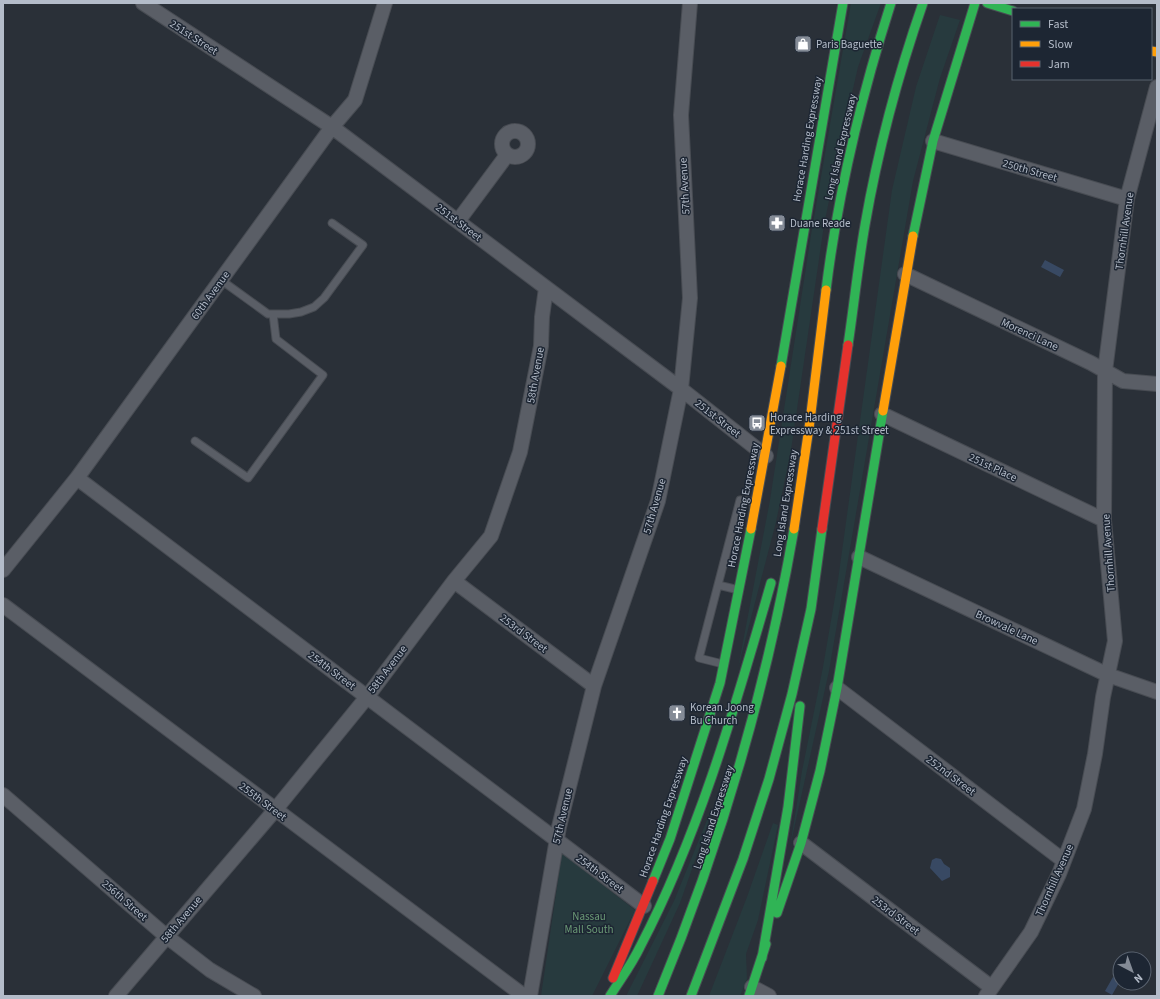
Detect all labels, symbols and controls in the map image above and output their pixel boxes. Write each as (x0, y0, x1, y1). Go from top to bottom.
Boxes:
legend (1012, 8, 1152, 80)
street label: 251st Street (167, 16, 221, 59)
text: Fast (1048, 16, 1068, 33)
shop icon: Paris Baguette (793, 34, 813, 54)
text: Slow (1048, 36, 1073, 53)
place label: Paris Baguette (816, 37, 883, 52)
text: Jam (1048, 56, 1070, 73)
street label: Horace Harding Expressway (789, 75, 826, 203)
street label: Long Island Expressway (821, 93, 860, 202)
street label: 250th Street (1001, 156, 1059, 185)
street label: 57th Avenue (675, 157, 693, 215)
street label: Thornhill Avenue (1112, 191, 1137, 271)
street label: 251st Street (433, 200, 485, 245)
pharmacy icon: Duane Reade (767, 213, 787, 233)
place label: Duane Reade (790, 216, 851, 231)
street label: 60th Avenue (188, 267, 233, 323)
street label: Morenci Lane (999, 315, 1061, 354)
street label: 58th Avenue (523, 345, 548, 404)
street label: 251st Street (692, 396, 744, 441)
place label: Horace Harding Expressway & 251st Street (770, 410, 889, 438)
bus stop icon: Horace Harding Expressway & 251st Street (747, 413, 767, 433)
street label: Horace Harding Expressway (724, 441, 763, 569)
street label: Long Island Expressway (770, 448, 801, 558)
street label: 251st Place (966, 450, 1020, 485)
street label: 57th Avenue (639, 476, 670, 535)
street label: Thornhill Avenue (1098, 513, 1119, 592)
street label: Browvale Lane (973, 606, 1041, 649)
street label: 253rd Street (497, 611, 551, 656)
street label: 58th Avenue (364, 642, 411, 696)
street label: 254th Street (305, 648, 359, 693)
place label: Korean Joong Bu Church (690, 700, 754, 728)
church icon: Korean Joong Bu Church (667, 703, 687, 723)
street label: 252nd Street (923, 752, 979, 799)
street label: Horace Harding Expressway (636, 755, 691, 880)
street label: Long Island Expressway (690, 763, 737, 871)
street label: 255th Street (236, 779, 290, 824)
street label: 57th Avenue (549, 786, 576, 845)
street label: Thornhill Avenue (1032, 841, 1077, 919)
street label: 254th Street (573, 851, 627, 896)
street label: 256th Street (99, 876, 151, 925)
street label: 58th Avenue (157, 892, 206, 946)
street label: 253rd Street (869, 893, 923, 938)
park label: Nassau Mall South (565, 909, 613, 937)
north arrow (1112, 951, 1152, 991)
text: N (1131, 970, 1146, 986)

